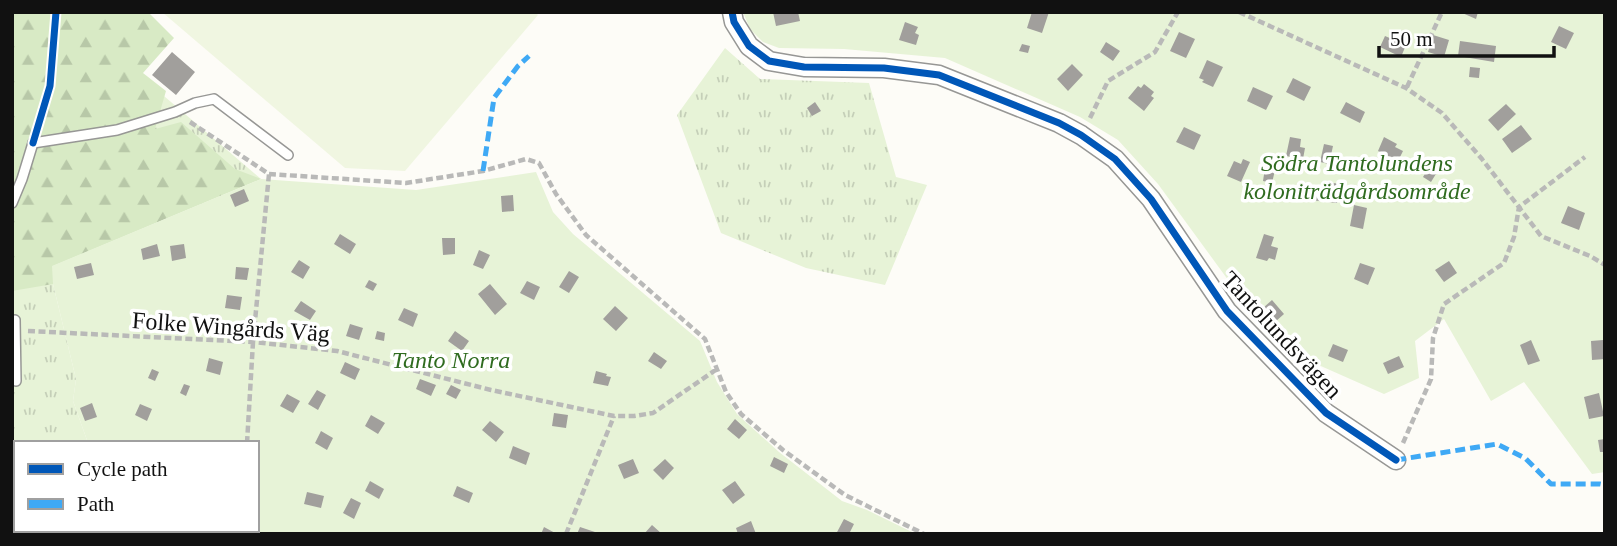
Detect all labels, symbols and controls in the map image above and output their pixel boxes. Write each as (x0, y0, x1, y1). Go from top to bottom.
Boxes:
scale bar (1379, 14, 1554, 58)
text: 50 m (1390, 27, 1433, 51)
park label: Södra Tantolundens koloniträdgårdsområde (1243, 150, 1471, 204)
street label: Tantolundsvägen (1217, 266, 1347, 404)
street label: Folke Wingårds Väg (131, 307, 331, 347)
park label: Tanto Norra (392, 347, 510, 373)
legend (14, 441, 259, 532)
text: Cycle path (77, 457, 168, 481)
text: Path (77, 492, 115, 516)

